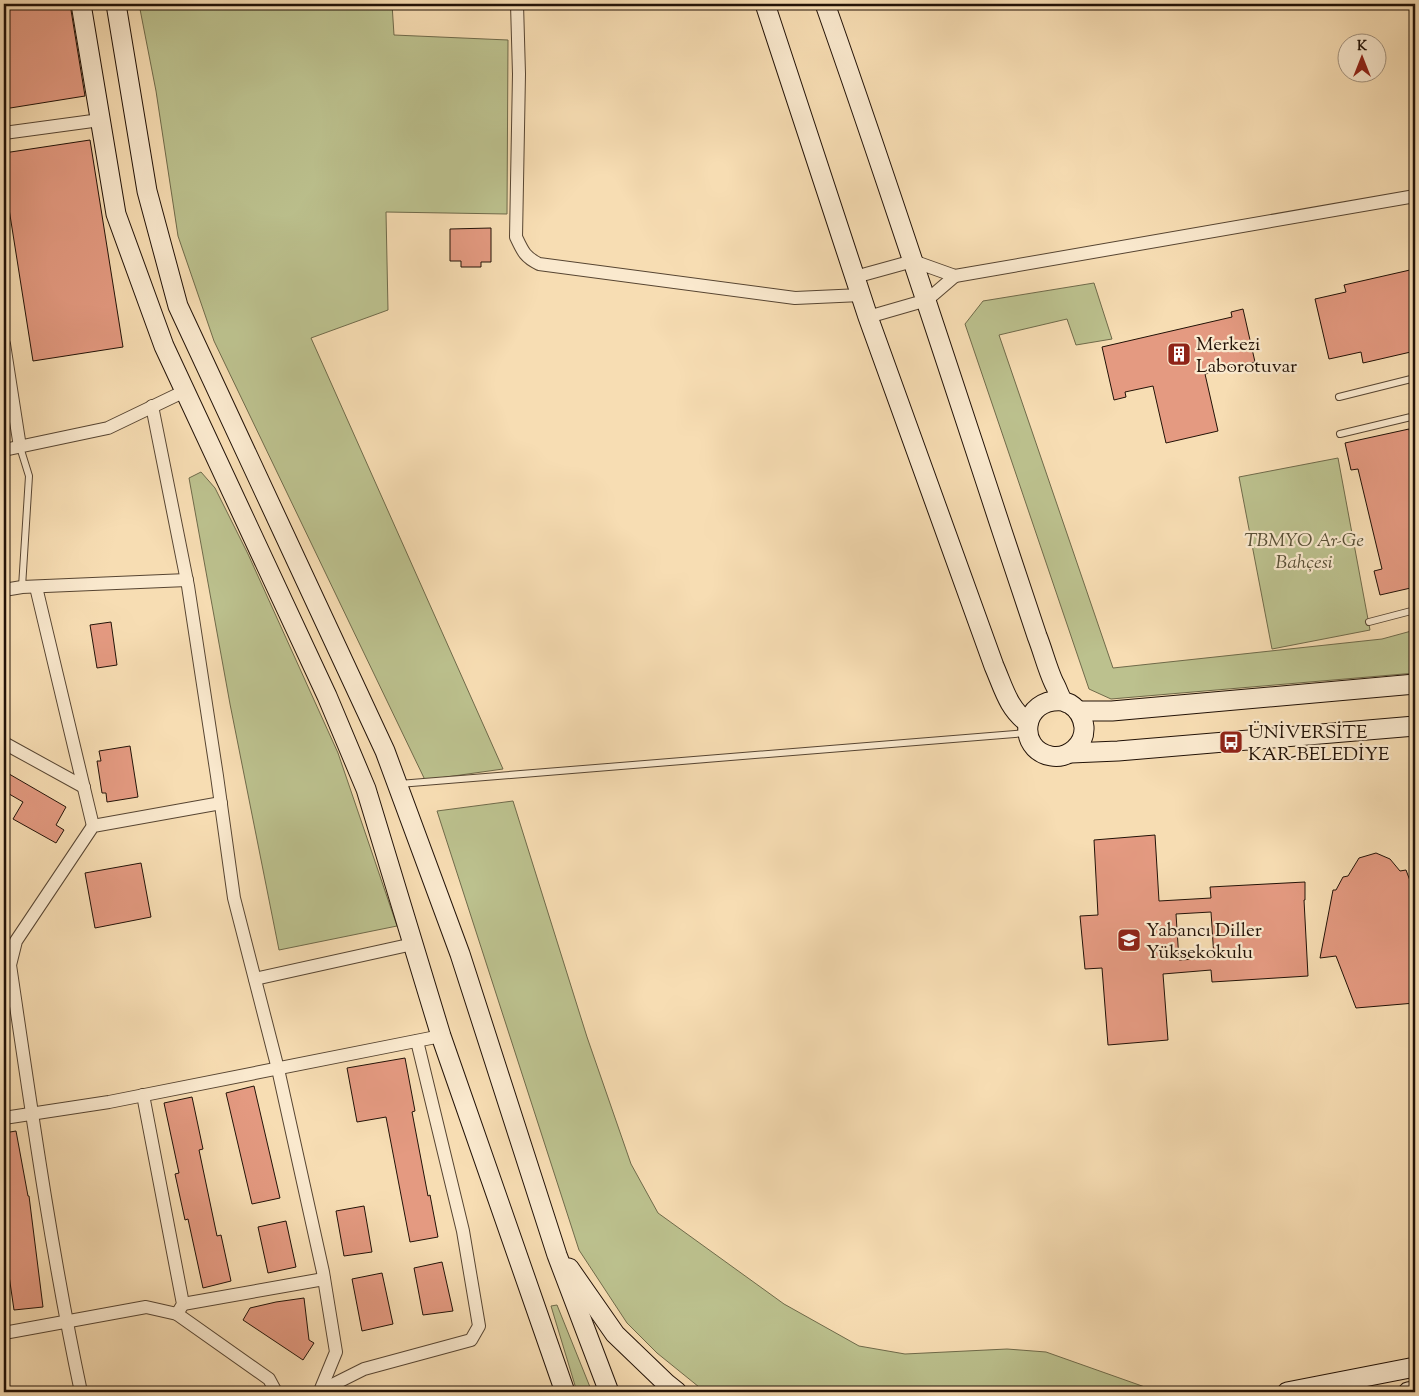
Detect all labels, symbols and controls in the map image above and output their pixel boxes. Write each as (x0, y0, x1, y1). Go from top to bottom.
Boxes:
north arrow (1336, 32, 1386, 82)
text: K (1357, 37, 1368, 57)
place label: Merkezi Laborotuvar (1196, 332, 1297, 381)
building icon: Merkezi Laborotuvar (1166, 341, 1192, 367)
park label: TBMYO Ar-Ge Bahçesi (1244, 528, 1364, 577)
place label: ÜNİVERSİTE KAR-BELEDİYE (1248, 720, 1390, 769)
bus stop icon: ÜNİVERSİTE KAR-BELEDİYE (1218, 729, 1244, 755)
place label: Yabancı Diller Yüksekokulu (1146, 918, 1262, 967)
school or university icon: Yabancı Diller Yüksekokulu (1116, 927, 1142, 953)

